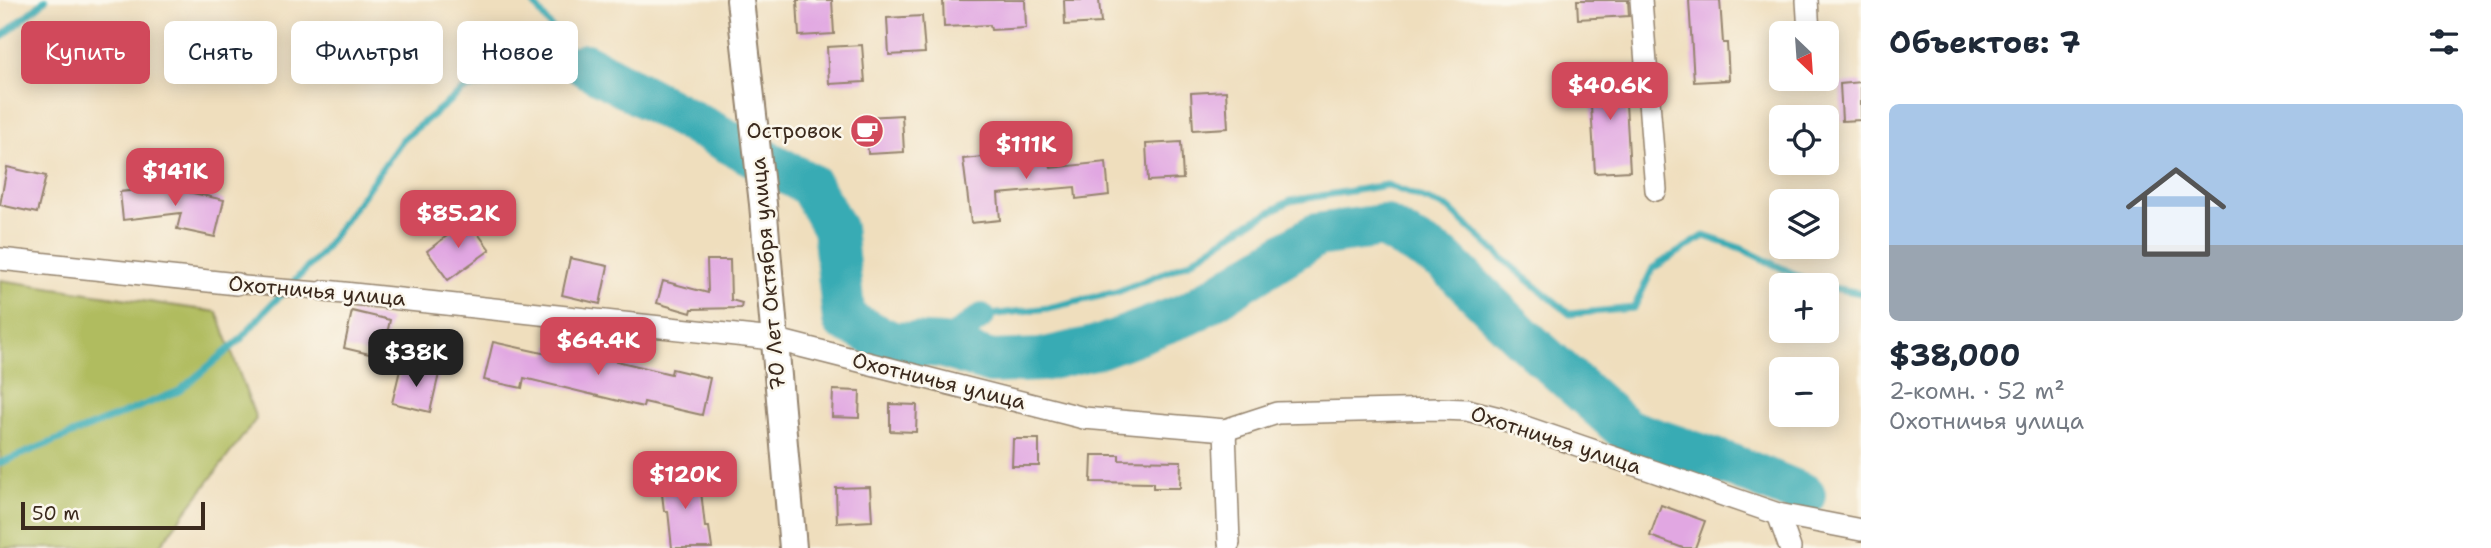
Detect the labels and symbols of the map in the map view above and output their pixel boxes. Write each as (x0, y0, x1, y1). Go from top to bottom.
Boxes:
north arrow (1769, 21, 1839, 91)
pin: $40.6K (1553, 62, 1667, 122)
cafe icon: Островок (848, 112, 886, 150)
place label: Островок (747, 117, 842, 145)
pin: $111K (977, 122, 1075, 181)
pin: $141K (126, 148, 224, 208)
street label: 70 Лет Октября улица (744, 156, 792, 392)
pin: $85.2K (401, 190, 515, 250)
street label: Охотничья улица (227, 269, 407, 313)
pin: $64.4K (541, 318, 655, 377)
pin: $38K (375, 330, 457, 389)
street label: Охотничья улица (849, 346, 1029, 416)
street label: Охотничья улица (1467, 399, 1645, 481)
pin: $120K (636, 452, 734, 511)
scale bar (21, 499, 205, 531)

